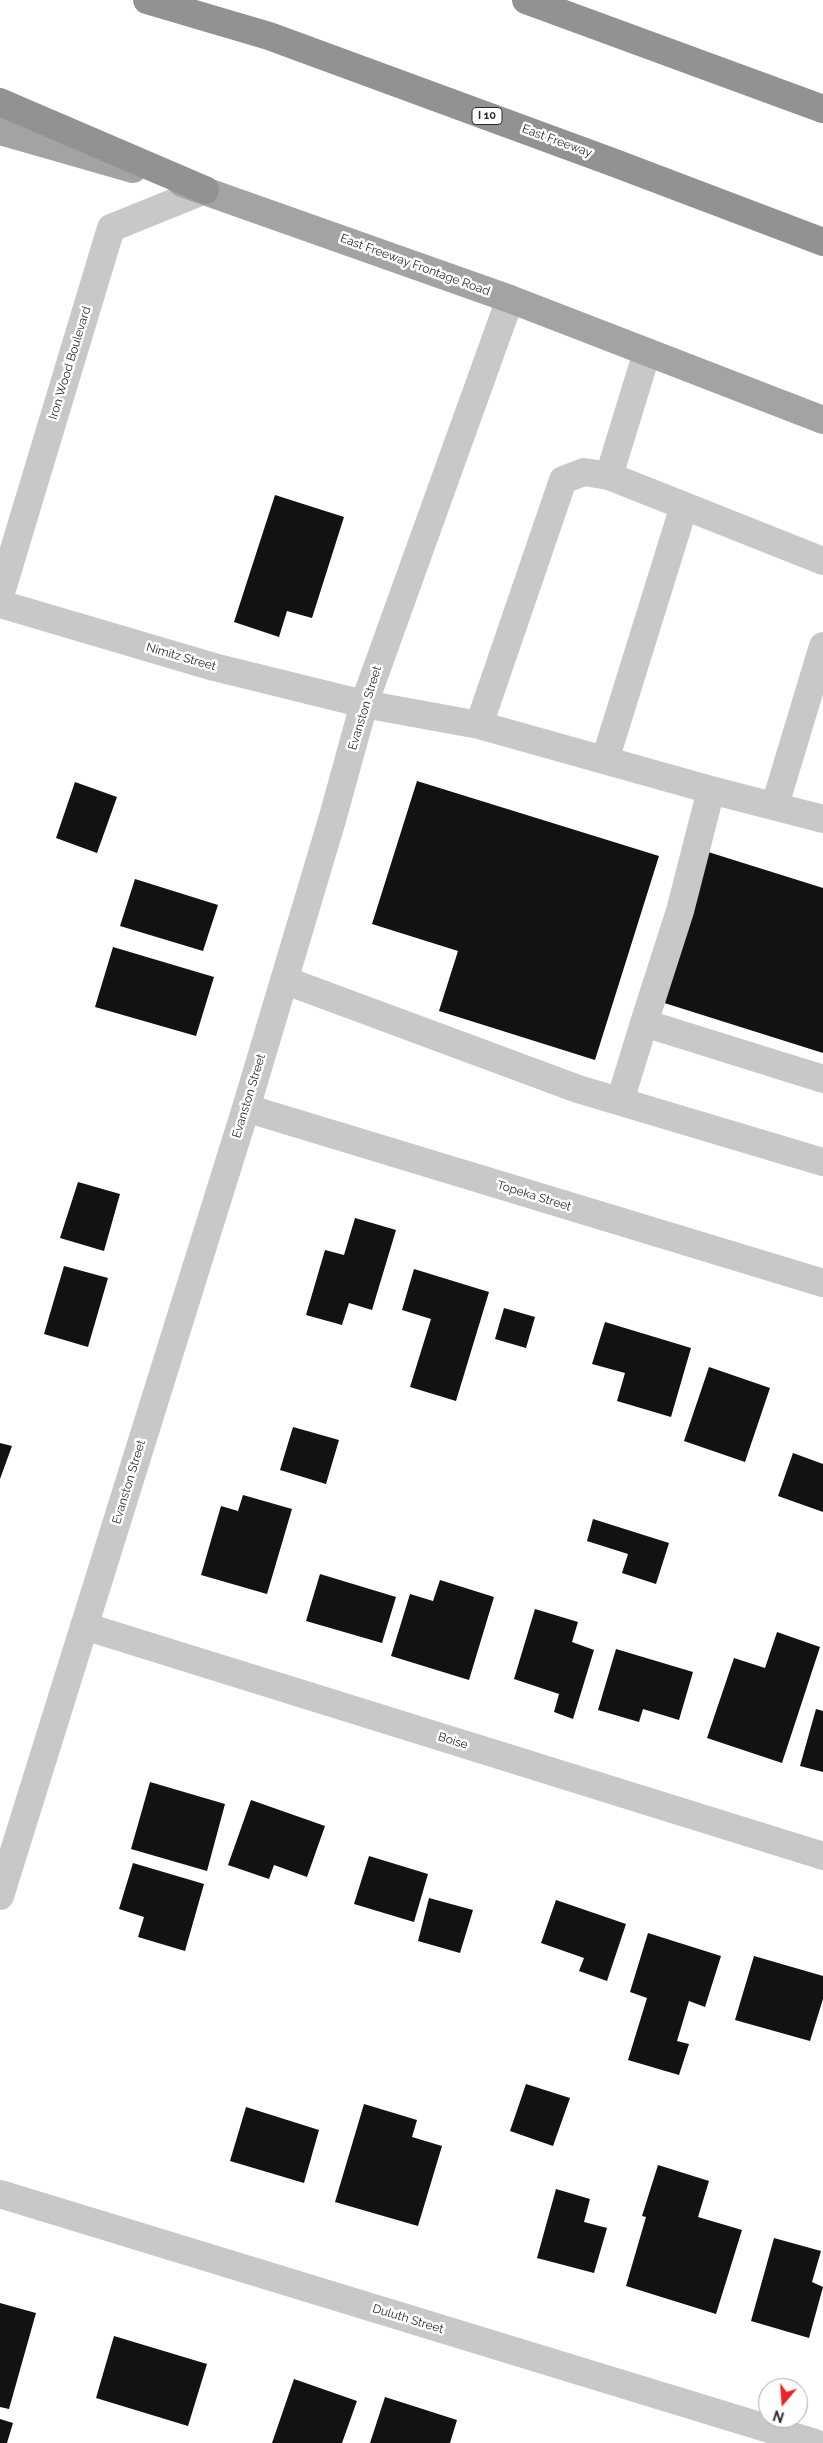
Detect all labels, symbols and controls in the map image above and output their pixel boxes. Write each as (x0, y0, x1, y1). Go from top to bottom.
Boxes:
road number: I 10 (472, 108, 502, 124)
street label: East Freeway (520, 122, 594, 160)
street label: East Freeway Frontage Road (338, 231, 492, 299)
street label: Iron Wood Boulevard (46, 305, 94, 421)
street label: Nimitz Street (145, 640, 217, 674)
street label: Evanston Street (345, 664, 385, 752)
street label: Evanston Street (229, 1052, 269, 1140)
street label: Topeka Street (495, 1178, 573, 1214)
street label: Evanston Street (109, 1438, 149, 1526)
street label: Boise (436, 1730, 470, 1752)
street label: Duluth Street (371, 2301, 445, 2337)
north arrow (758, 2378, 808, 2428)
text: N (771, 2407, 786, 2426)

